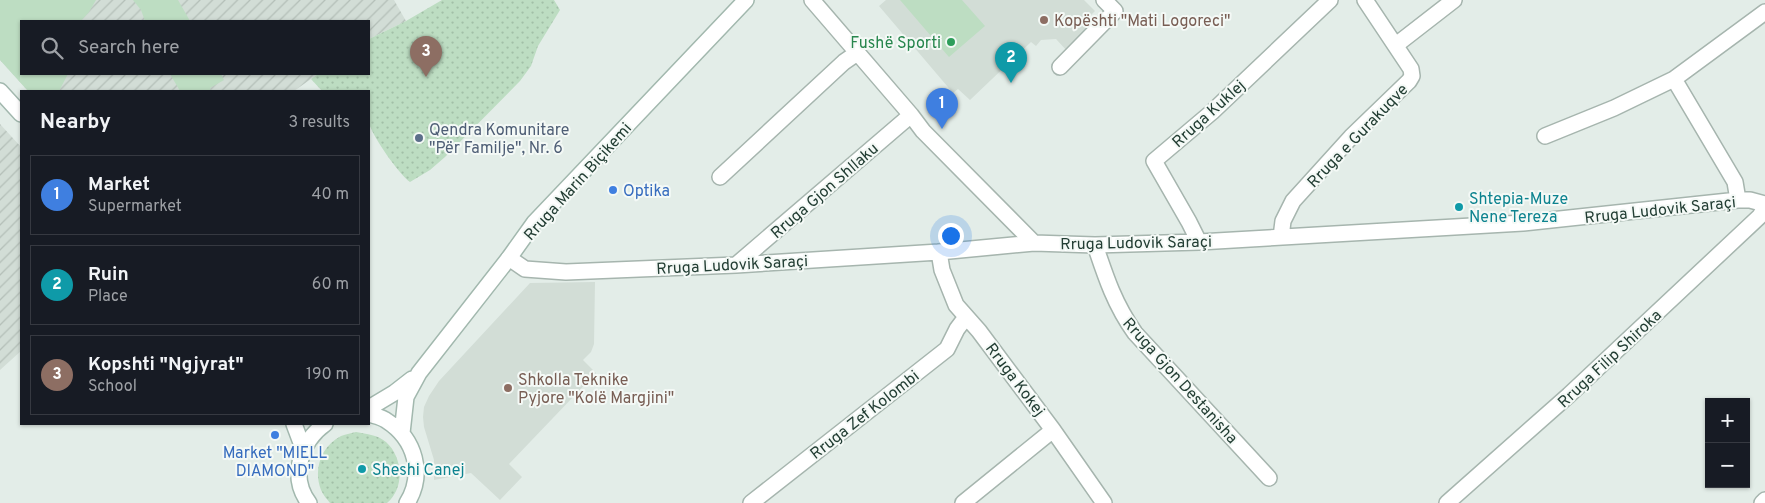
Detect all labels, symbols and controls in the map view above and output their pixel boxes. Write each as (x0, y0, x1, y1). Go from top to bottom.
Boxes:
place label: Kopështi "Mati Logoreci" (1054, 12, 1230, 32)
marker: Kopështi "Mati Logoreci" (1038, 14, 1050, 26)
search box (20, 20, 370, 75)
icon: search (38, 34, 66, 62)
place label: Fushë Sporti (850, 34, 941, 54)
text: Search here (78, 36, 180, 60)
pin: 3 (410, 36, 442, 77)
marker: Fushë Sporti (945, 36, 957, 48)
pin: 2 (995, 42, 1027, 83)
street label: Rruga Kuklej (1169, 76, 1250, 153)
street label: Rruga e Gurakuqve (1304, 80, 1413, 193)
pin: 1 (926, 88, 958, 129)
text: Nearby (40, 109, 111, 136)
text: 3 results (288, 113, 350, 133)
street label: Rruga Marin Biçikemi (520, 119, 637, 245)
place label: Qendra Komunitare "Për Familje", Nr. 6 (429, 121, 569, 159)
marker: Qendra Komunitare "Për Familje", Nr. 6 (413, 132, 425, 144)
street label: Rruga Gjon Shllaku (767, 139, 883, 244)
text: Market (88, 173, 150, 197)
place label: Optika (623, 182, 670, 202)
marker: Optika (607, 184, 619, 196)
text: 1 (54, 185, 60, 205)
text: 40 m (311, 185, 349, 205)
place label: Shtepia-Muze Nene Tereza (1469, 190, 1568, 228)
street label: Rruga Ludovik Saraçi (1584, 193, 1737, 229)
text: Supermarket (88, 197, 182, 217)
marker: Shtepia-Muze Nene Tereza (1453, 201, 1465, 213)
your location (938, 223, 964, 249)
street label: Rruga Ludovik Saraçi (1060, 233, 1212, 255)
street label: Rruga Ludovik Saraçi (656, 252, 809, 280)
text: Ruin (88, 263, 129, 287)
text: 2 (52, 275, 62, 295)
text: 60 m (312, 275, 349, 295)
text: Place (88, 287, 128, 307)
street label: Rruga Filip Shiroka (1554, 306, 1667, 413)
street label: Rruga Gjon Destanisha (1118, 314, 1241, 449)
street label: Rruga Kokej (980, 340, 1048, 421)
text: Kopshti "Ngjyrat" (88, 353, 244, 377)
text: 3 (52, 365, 62, 385)
text: 190 m (306, 365, 349, 385)
street label: Rruga Zef Kolombi (807, 367, 924, 464)
place label: Shkolla Teknike Pyjore "Kolë Margjini" (518, 371, 674, 409)
text: School (88, 377, 137, 397)
marker: Shkolla Teknike Pyjore "Kolë Margjini" (502, 382, 514, 394)
map controls (1705, 398, 1750, 488)
button: + (1705, 398, 1750, 443)
marker: Market "MIELL DIAMOND" (269, 429, 281, 441)
button: − (1705, 443, 1750, 488)
place label: Market "MIELL DIAMOND" (223, 444, 327, 482)
place label: Sheshi Canej (372, 461, 465, 481)
marker: Sheshi Canej (356, 463, 368, 475)

